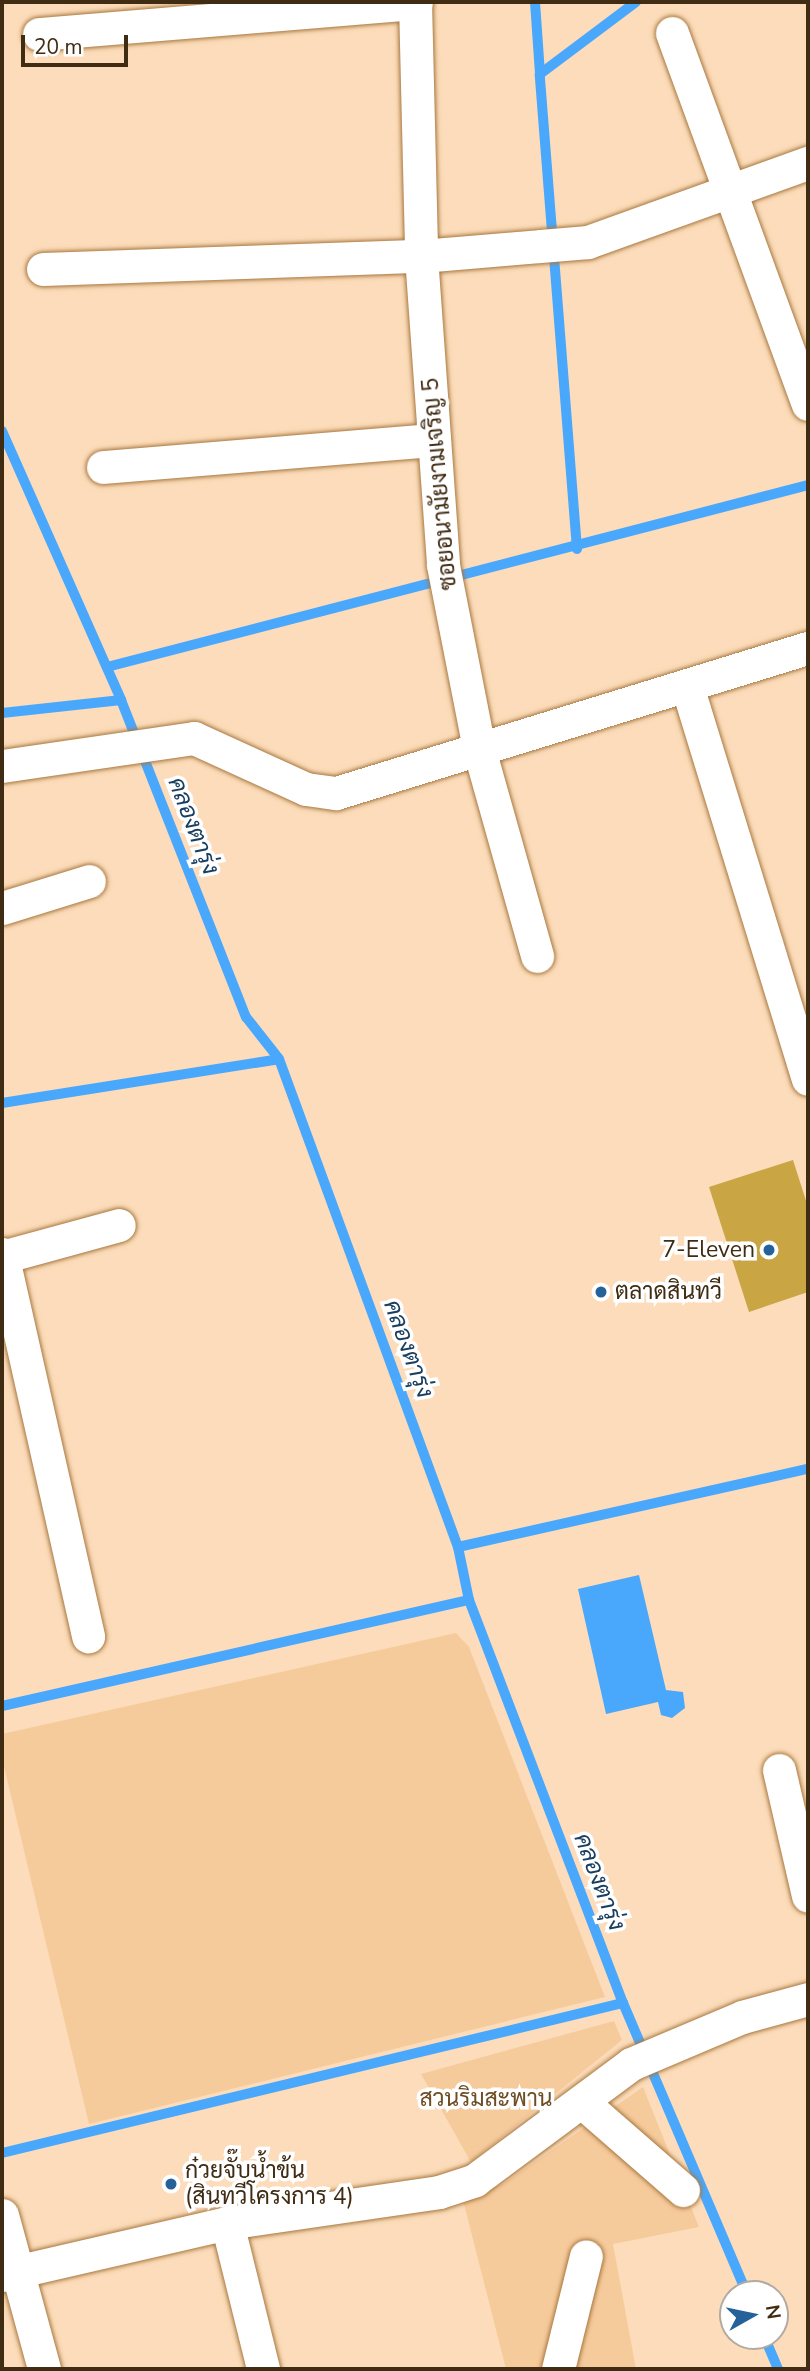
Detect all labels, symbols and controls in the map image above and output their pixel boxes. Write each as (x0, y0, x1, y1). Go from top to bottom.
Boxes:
scale bar (24, 21, 131, 65)
text: 20 m (34, 33, 83, 61)
street label: ซอยอนามัยงามเจริญ 5 (417, 377, 463, 591)
water label: คลองตารุ่ง (161, 773, 225, 879)
place label: 7-Eleven (662, 1236, 755, 1264)
marker: 7-Eleven (761, 1242, 777, 1258)
place label: ตลาดสินทวี (615, 1278, 722, 1306)
marker: ตลาดสินทวี (593, 1284, 609, 1300)
water label: คลองตารุ่ง (377, 1296, 439, 1402)
water label: คลองตารุ่ง (567, 1829, 631, 1935)
park label: สวนริมสะพาน (419, 2085, 553, 2113)
place label: ก๋วยจั๊บน้ำข้น (สินทวีโครงการ 4) (185, 2157, 354, 2211)
marker: ก๋วยจั๊บน้ำข้น (สินทวีโครงการ 4) (163, 2176, 179, 2192)
north arrow (719, 2280, 789, 2350)
text: N (759, 2303, 787, 2321)

